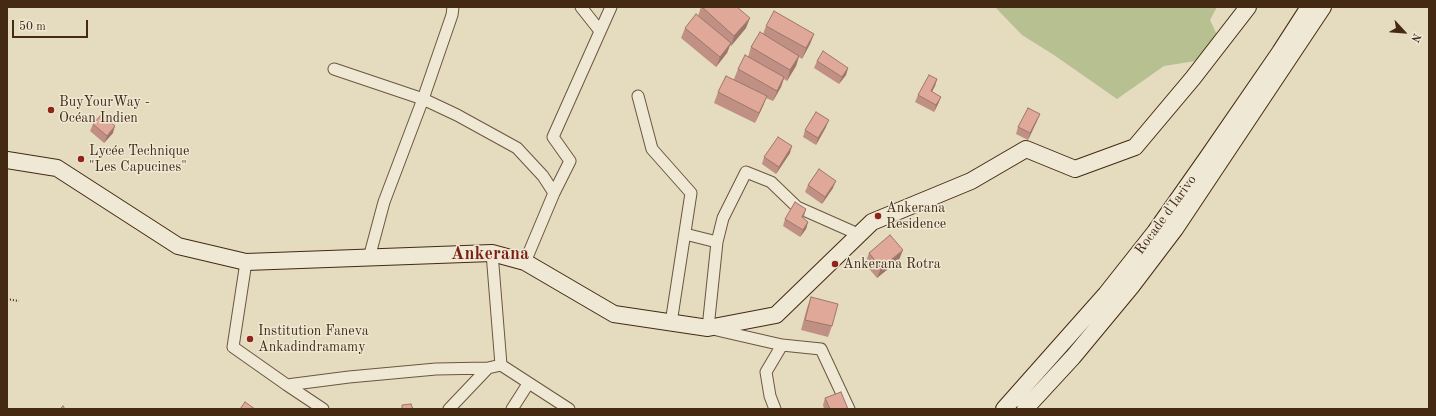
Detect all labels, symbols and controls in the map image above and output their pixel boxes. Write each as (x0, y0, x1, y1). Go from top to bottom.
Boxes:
scale bar (14, 12, 90, 38)
north arrow (1384, 12, 1424, 52)
text: 50 m (19, 21, 46, 33)
text: N (1408, 31, 1422, 44)
place label: BuyYourWay - Océan Indien (59, 94, 150, 126)
marker: BuyYourWay - Océan Indien (46, 105, 56, 115)
place label: Lycée Technique "Les Capucines" (89, 143, 190, 176)
marker: Lycée Technique "Les Capucines" (76, 154, 86, 164)
street label: Rocade d'Iarivo (1132, 172, 1200, 258)
place label: Ankerana Residence (886, 200, 946, 232)
marker: Ankerana Residence (873, 211, 883, 221)
district label: Ankerana (451, 243, 529, 265)
place label: Ankerana Rotra (843, 256, 941, 272)
marker: Ankerana Rotra (830, 259, 840, 269)
place label: Institution Faneva Ankadindramamy (258, 323, 369, 356)
marker: Institution Faneva Ankadindramamy (245, 334, 255, 344)

